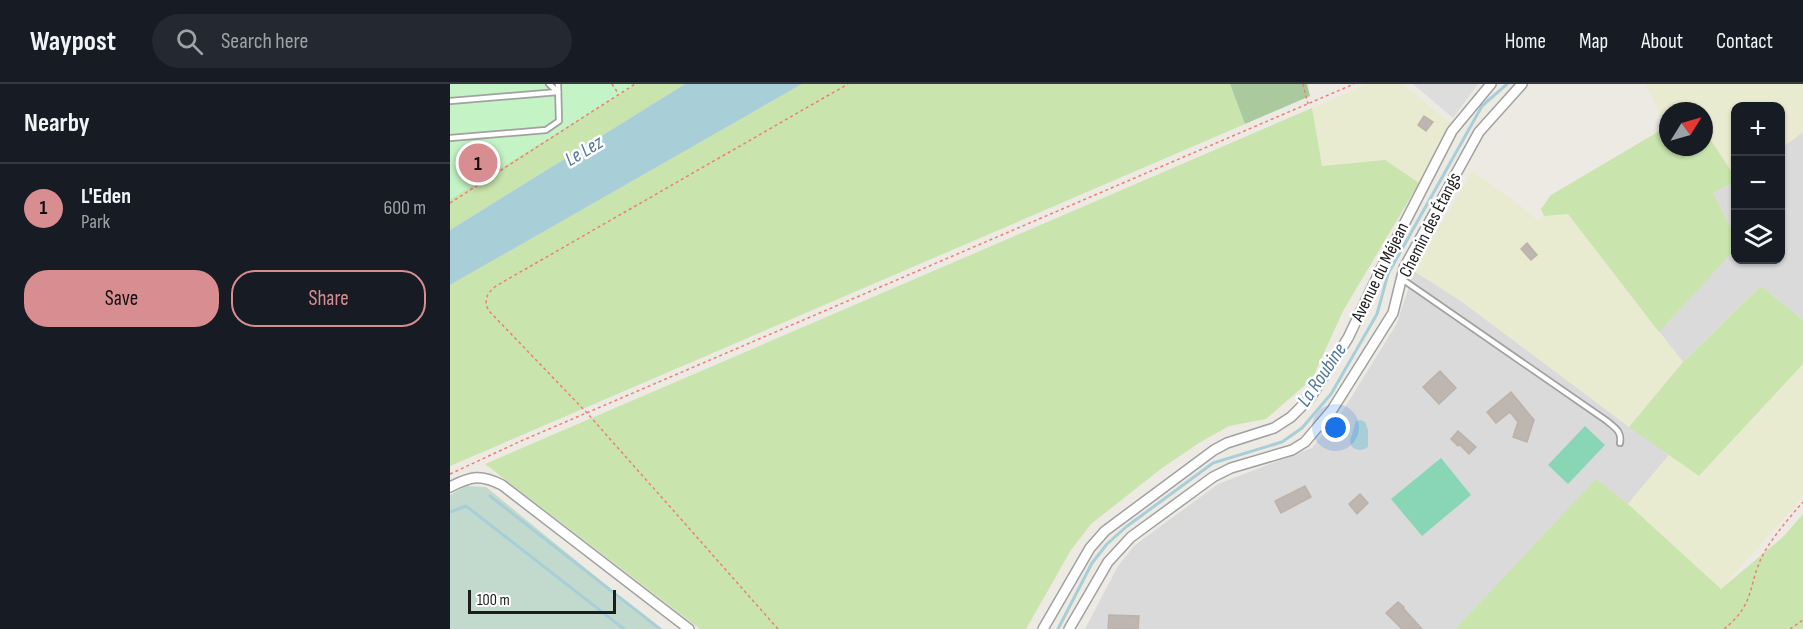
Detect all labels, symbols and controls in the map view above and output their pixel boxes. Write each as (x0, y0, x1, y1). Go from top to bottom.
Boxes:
search box (152, 14, 572, 68)
text: Waypost (30, 25, 116, 58)
icon: search (173, 25, 206, 58)
text: Search here (221, 28, 308, 55)
text: Home (1505, 29, 1546, 54)
text: Map (1579, 29, 1608, 54)
text: About (1641, 29, 1683, 54)
text: Contact (1716, 29, 1773, 54)
north arrow (1659, 102, 1713, 156)
map controls (1731, 102, 1785, 264)
button: + (1731, 102, 1785, 156)
text: Nearby (24, 108, 90, 139)
water label: Le Lez (561, 130, 608, 172)
pin: 1 (459, 140, 498, 185)
button: − (1731, 156, 1785, 210)
street label: Chemin des Étangs (1395, 169, 1465, 281)
text: L'Eden (81, 183, 131, 210)
text: 1 (40, 196, 47, 220)
text: 600 m (383, 196, 426, 220)
text: Park (81, 210, 110, 234)
button: layers (1731, 210, 1785, 264)
street label: Avenue du Méjean (1346, 219, 1413, 326)
button: Save (24, 270, 219, 327)
button: Share (231, 270, 426, 327)
water label: La Roubine (1292, 339, 1352, 411)
your location (1321, 413, 1350, 442)
scale bar (468, 587, 616, 614)
text: 100 m (477, 591, 510, 610)

